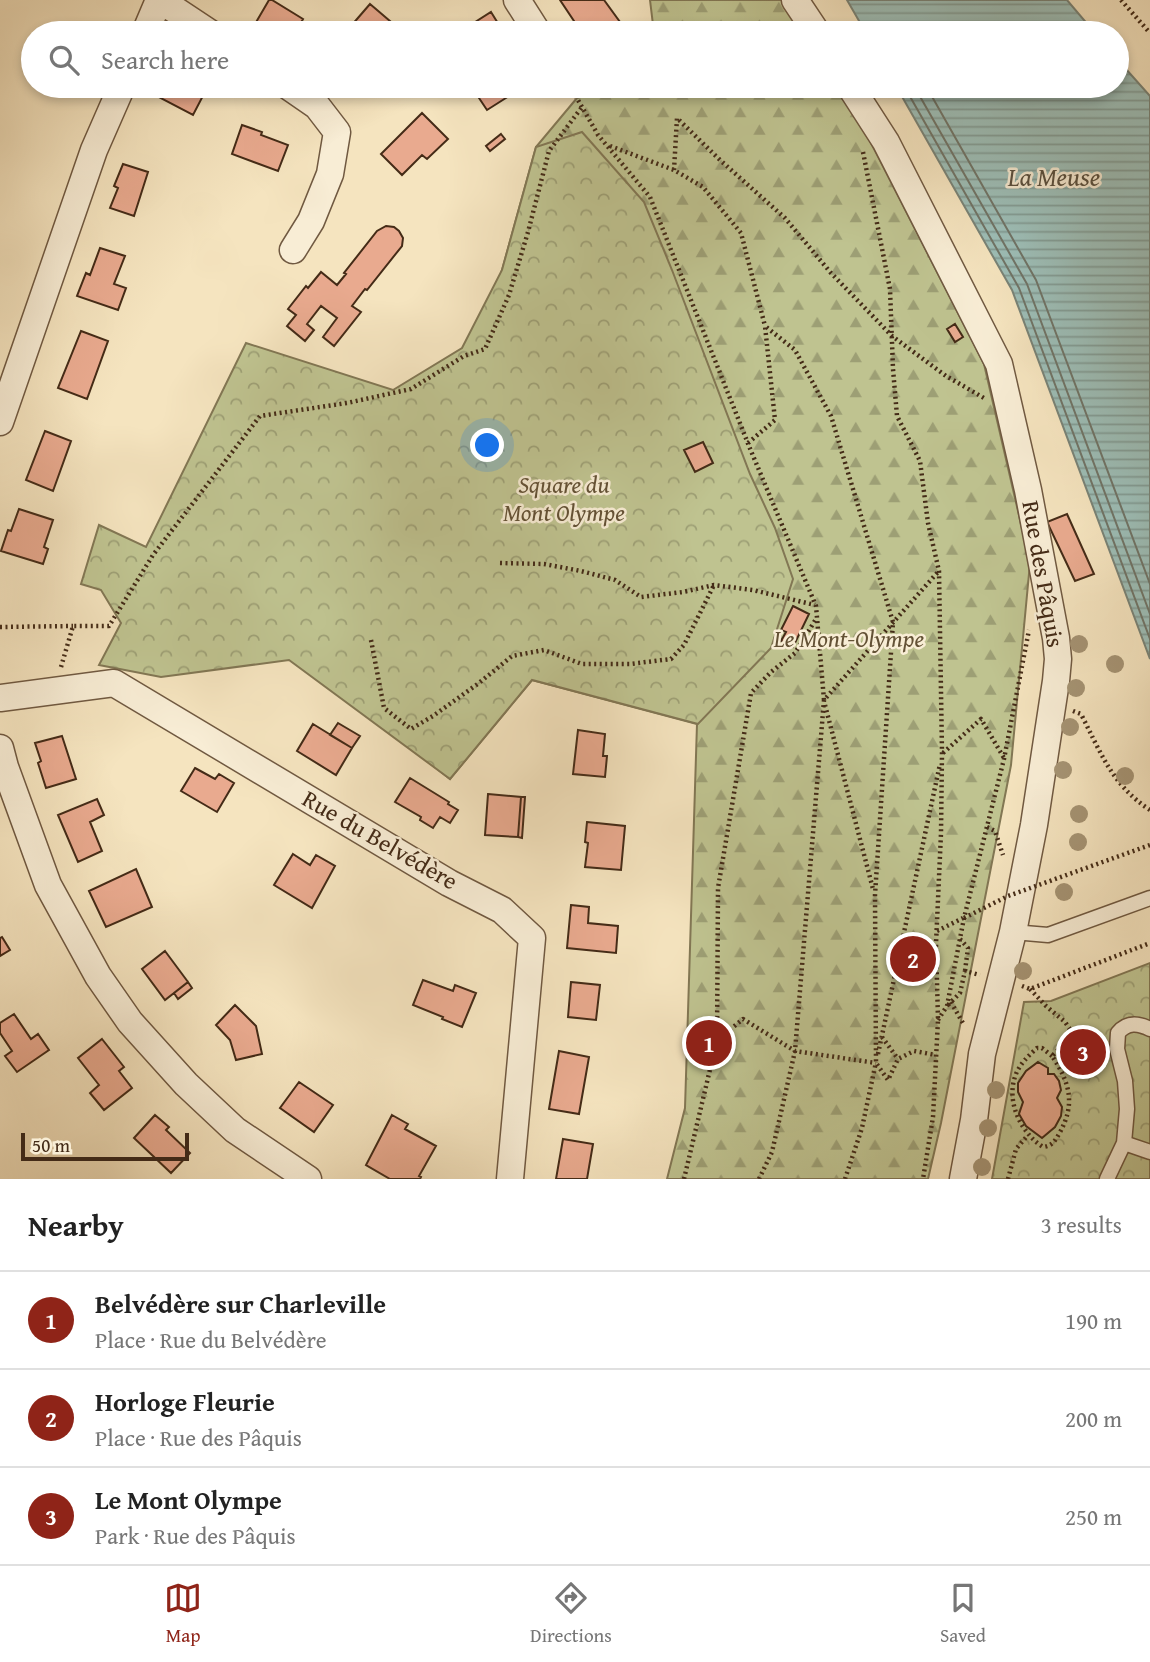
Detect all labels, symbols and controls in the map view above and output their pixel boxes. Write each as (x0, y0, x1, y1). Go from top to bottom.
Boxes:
search box (21, 21, 1129, 98)
text: Search here (101, 40, 229, 79)
icon: search (45, 41, 83, 79)
water label: La Meuse (1007, 157, 1100, 196)
your location (470, 428, 504, 462)
park label: Square du Mont Olympe (503, 467, 625, 530)
street label: Rue des Pâquis (1013, 498, 1074, 650)
park label: Le Mont-Olympe (773, 621, 925, 656)
street label: Rue du Belvédère (296, 781, 464, 898)
pin: 2 (890, 933, 936, 985)
pin: 1 (686, 1017, 732, 1069)
pin: 3 (1060, 1026, 1106, 1078)
scale bar (21, 1130, 189, 1162)
text: 50 m (32, 1131, 70, 1159)
text: Nearby (28, 1203, 124, 1247)
text: 3 results (1041, 1208, 1122, 1241)
text: Belvédère sur Charleville (95, 1284, 386, 1323)
text: 1 (45, 1304, 57, 1337)
text: 190 m (1065, 1304, 1122, 1337)
text: Place · Rue du Belvédère (95, 1323, 326, 1356)
text: Horloge Fleurie (95, 1382, 275, 1421)
text: 2 (45, 1402, 57, 1435)
text: 200 m (1065, 1402, 1122, 1435)
text: Place · Rue des Pâquis (95, 1421, 302, 1454)
text: Le Mont Olympe (95, 1480, 282, 1519)
text: 3 (45, 1500, 57, 1533)
text: 250 m (1065, 1500, 1122, 1533)
text: Park · Rue des Pâquis (95, 1519, 296, 1552)
tab: Map (164, 1579, 202, 1649)
tab: Directions (530, 1579, 612, 1649)
tab: Saved (940, 1579, 986, 1649)

